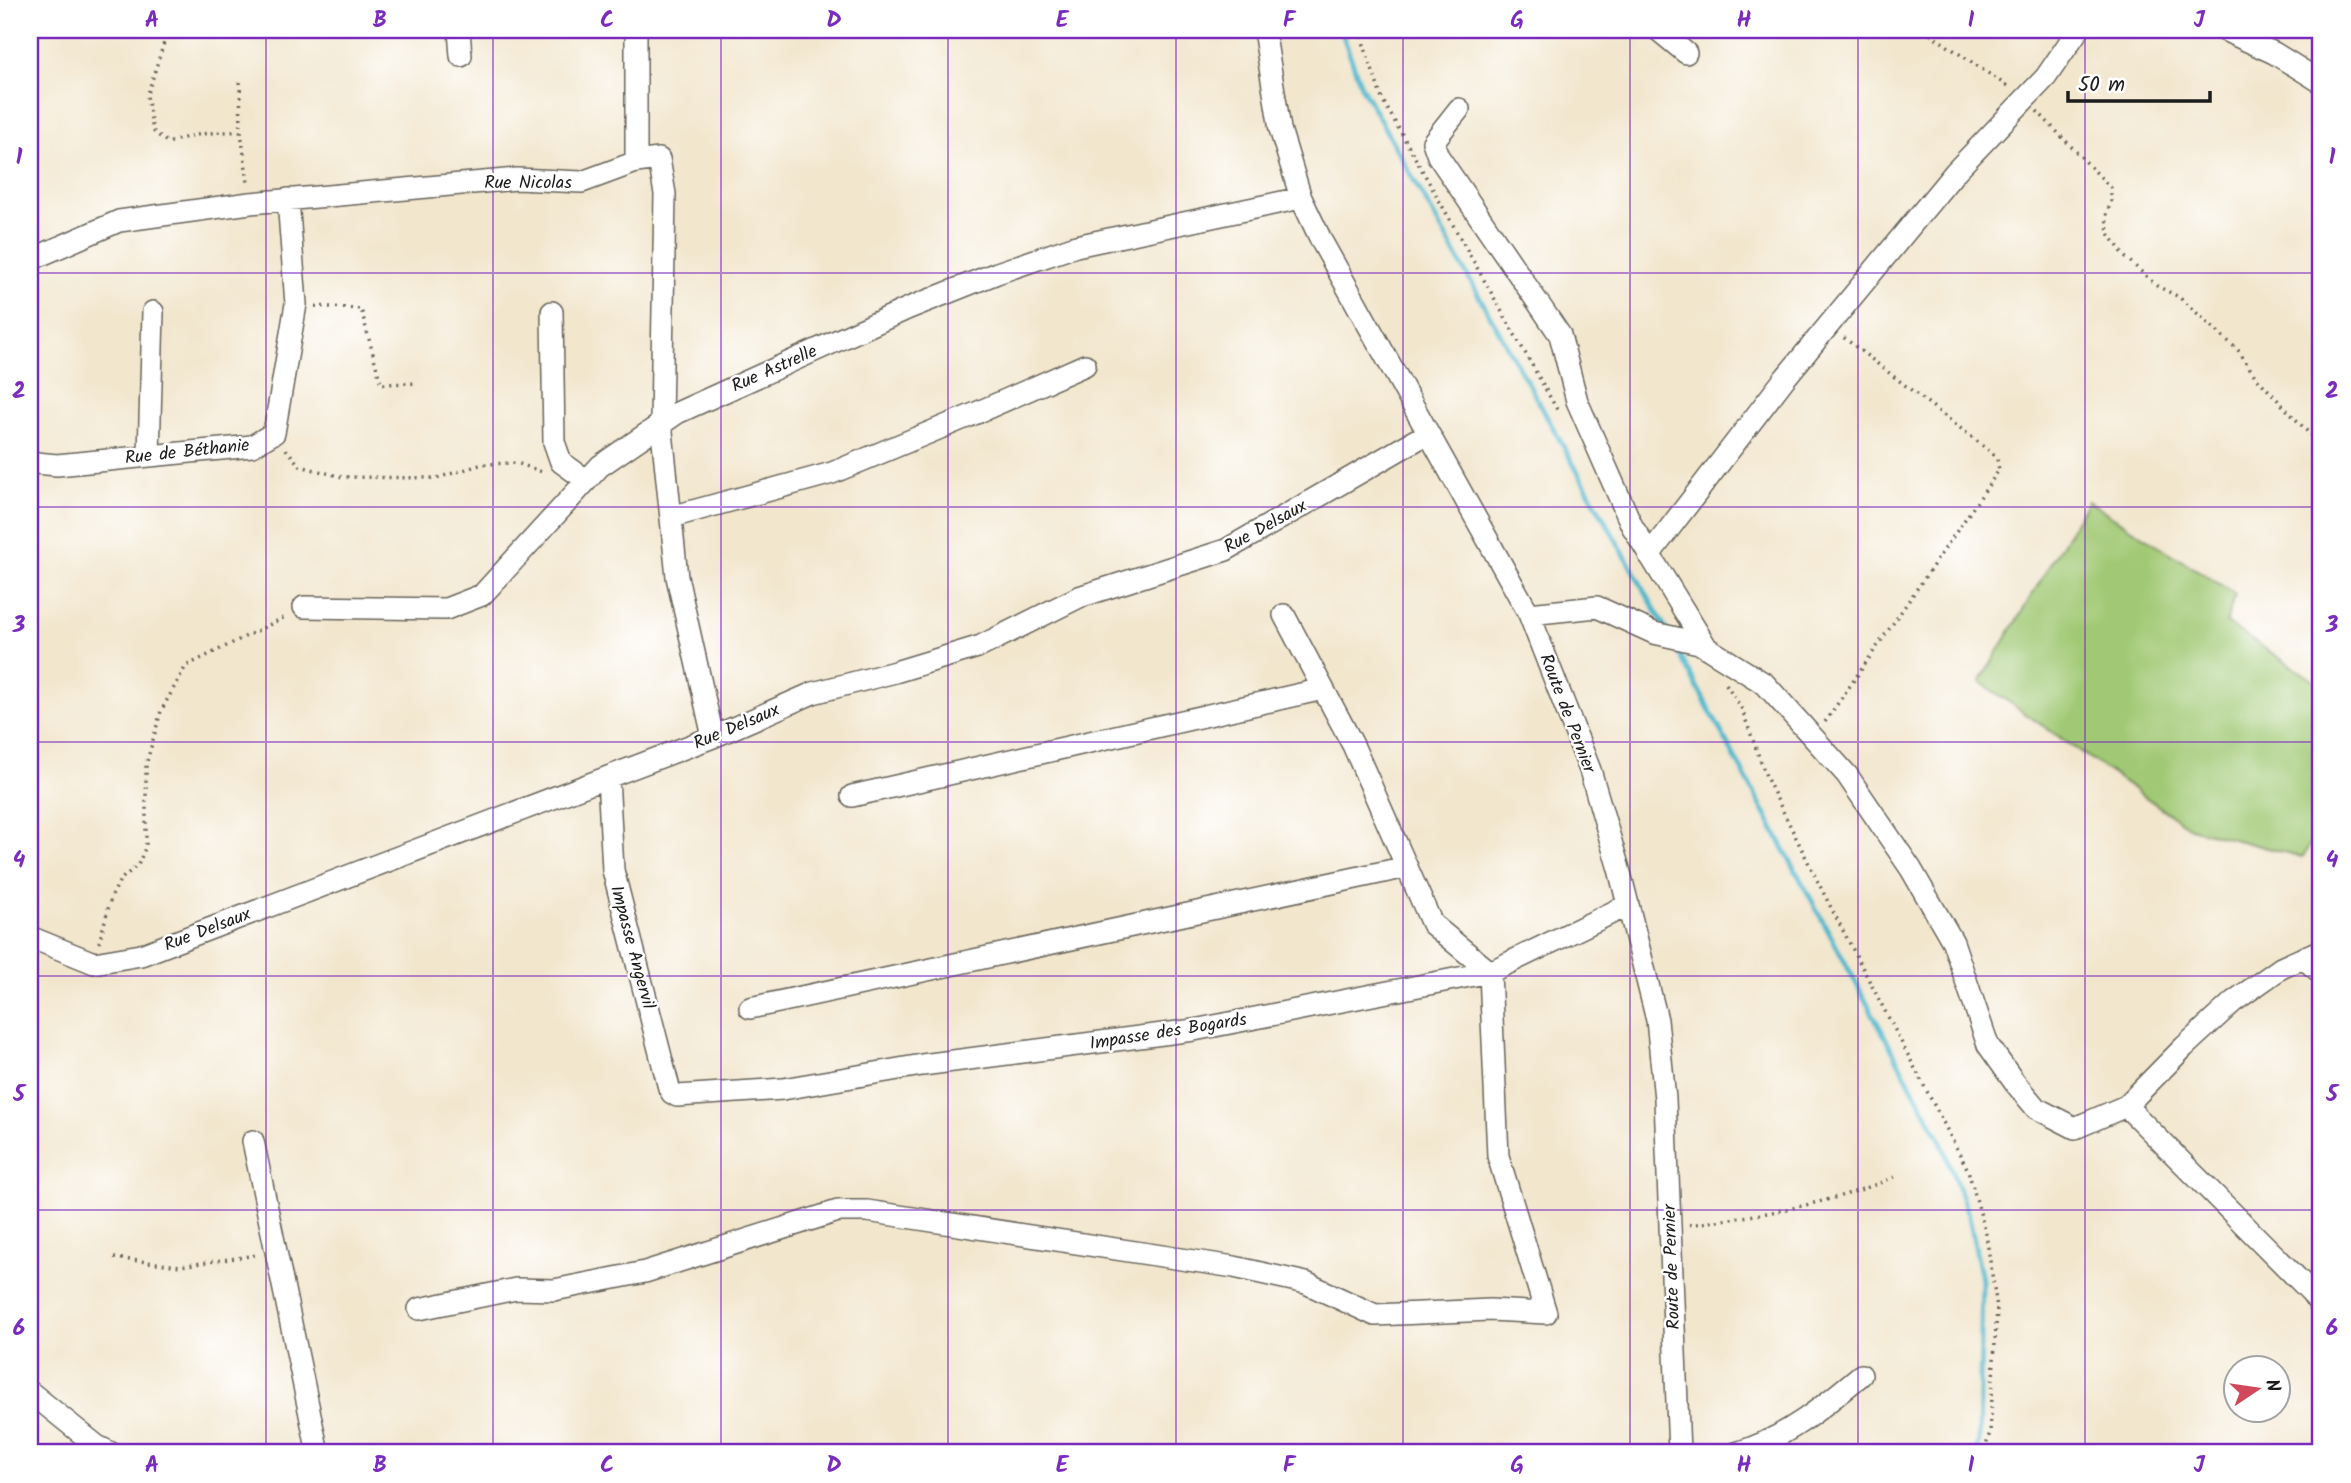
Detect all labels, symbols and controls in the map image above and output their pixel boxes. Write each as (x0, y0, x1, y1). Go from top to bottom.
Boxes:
text: A (145, 3, 159, 39)
text: B (373, 3, 387, 39)
text: C (600, 3, 614, 39)
text: D (826, 3, 842, 39)
text: E (1056, 3, 1070, 39)
text: F (1283, 3, 1297, 39)
text: G (1510, 3, 1524, 39)
text: H (1737, 3, 1752, 39)
text: I (1967, 3, 1975, 39)
text: J (2193, 3, 2205, 39)
scale bar (2068, 60, 2209, 104)
text: 50 m (2078, 69, 2125, 102)
text: 1 (16, 140, 23, 176)
text: 1 (2329, 140, 2336, 176)
street label: Rue Nicolas (484, 169, 572, 198)
street label: Rue Astrelle (727, 338, 822, 401)
text: 2 (12, 374, 26, 410)
text: 2 (2325, 374, 2339, 410)
street label: Rue de Béthanie (123, 432, 251, 473)
street label: Rue Delsaux (1219, 492, 1313, 562)
text: 3 (12, 608, 26, 644)
text: 3 (2325, 608, 2339, 644)
street label: Route de Pernier (1531, 650, 1603, 778)
street label: Rue Delsaux (689, 696, 784, 759)
text: 4 (13, 843, 26, 879)
text: 4 (2326, 843, 2339, 879)
street label: Impasse Angervil (601, 882, 662, 1013)
street label: Rue Delsaux (160, 900, 256, 960)
street label: Impasse des Bogards (1088, 1006, 1249, 1059)
text: 5 (12, 1077, 27, 1113)
text: 5 (2325, 1077, 2340, 1113)
street label: Route de Pernier (1656, 1203, 1689, 1330)
text: 6 (13, 1311, 25, 1347)
text: 6 (2326, 1311, 2338, 1347)
north arrow (2222, 1354, 2292, 1424)
text: N (2256, 1376, 2288, 1395)
text: A (145, 1448, 159, 1483)
text: B (373, 1448, 387, 1483)
text: C (600, 1448, 614, 1483)
text: D (826, 1448, 842, 1483)
text: E (1056, 1448, 1070, 1483)
text: F (1283, 1448, 1297, 1483)
text: G (1510, 1448, 1524, 1483)
text: H (1737, 1448, 1752, 1483)
text: I (1967, 1448, 1975, 1483)
text: J (2193, 1448, 2205, 1483)

